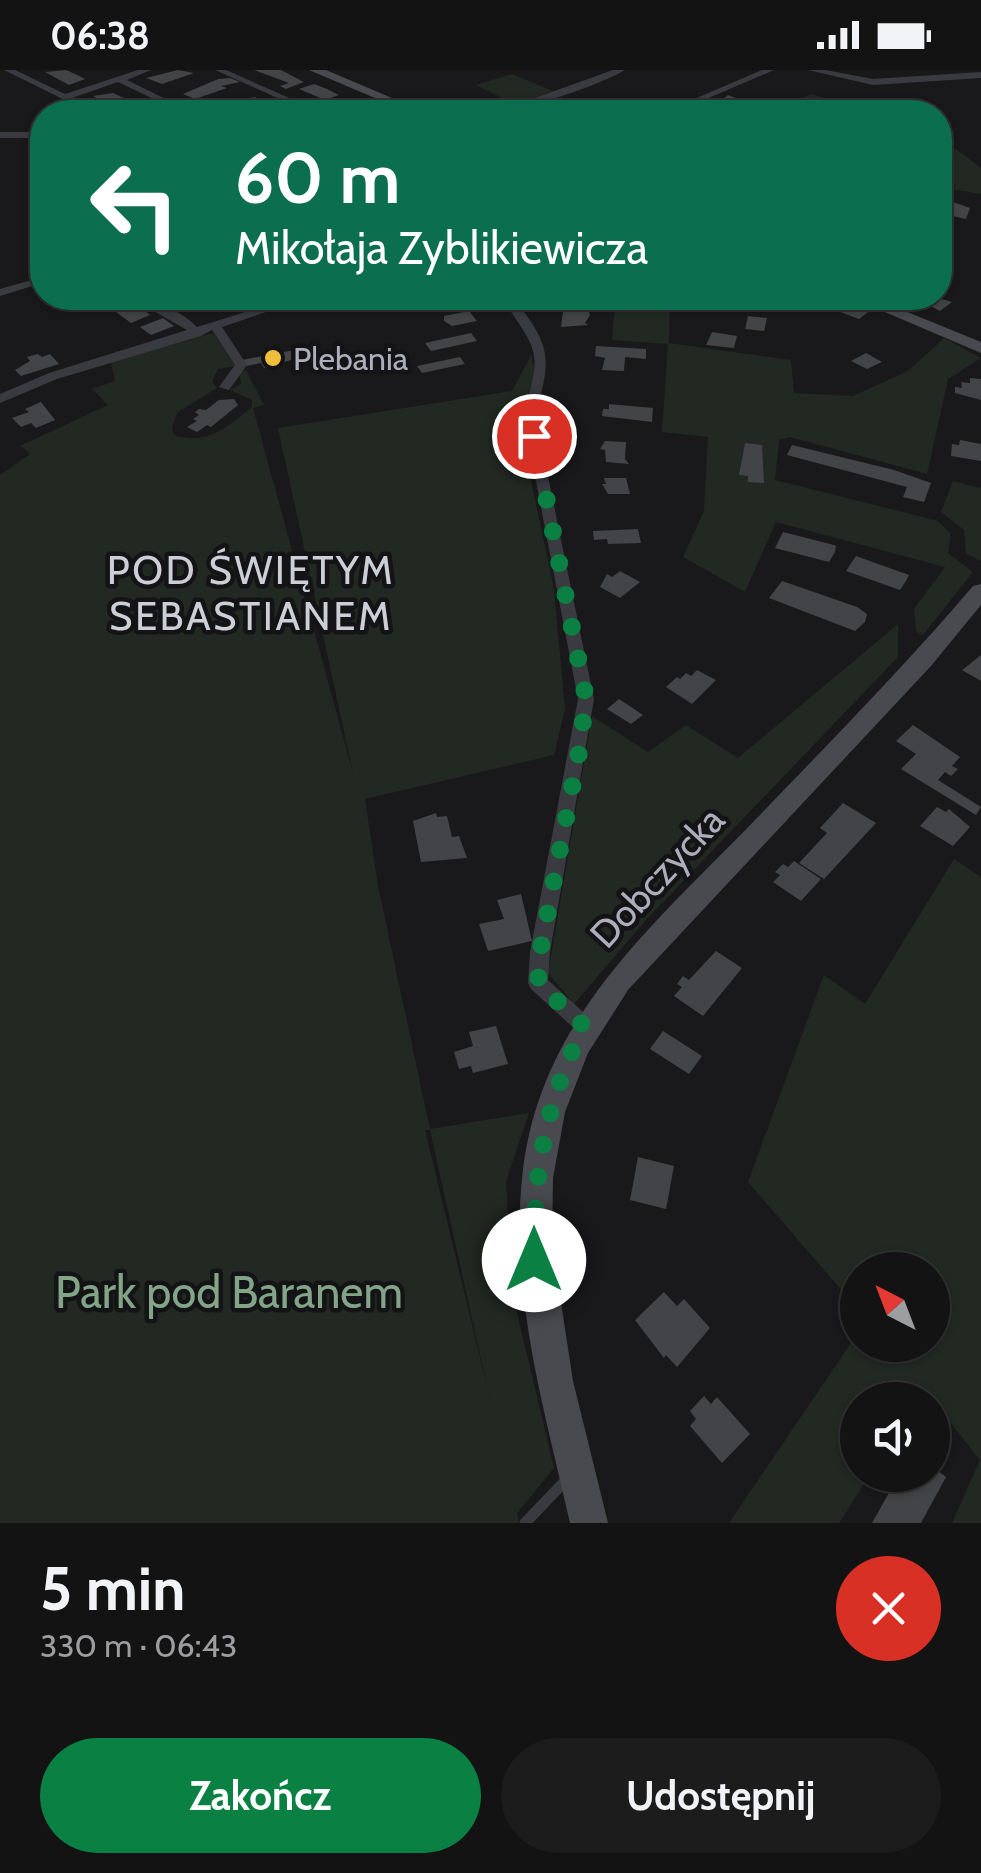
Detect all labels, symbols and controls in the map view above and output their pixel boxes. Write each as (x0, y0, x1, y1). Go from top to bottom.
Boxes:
text: 06:38 (50, 12, 150, 59)
text: 60 m (235, 135, 400, 221)
icon: left (70, 140, 200, 270)
text: Mikołaja Zyblikiewicza (235, 221, 648, 275)
place label: Plebania (293, 339, 409, 378)
marker: Plebania (262, 347, 284, 369)
pin (492, 394, 577, 479)
icon: arrive (507, 409, 562, 464)
district label: POD ŚWIĘTYM SEBASTIANEM (107, 545, 395, 640)
street label: Dobczycka (580, 797, 734, 957)
position arrow (482, 1208, 586, 1312)
north arrow (840, 1252, 950, 1362)
map controls (840, 1252, 950, 1492)
park label: Park pod Baranem (55, 1265, 403, 1319)
button: sound (840, 1382, 950, 1492)
text: 5 min (40, 1552, 185, 1625)
button: close (836, 1556, 941, 1661)
text: 330 m · 06:43 (40, 1626, 237, 1665)
button: Zakończ (40, 1738, 481, 1853)
button: Udostępnij (501, 1738, 941, 1853)

